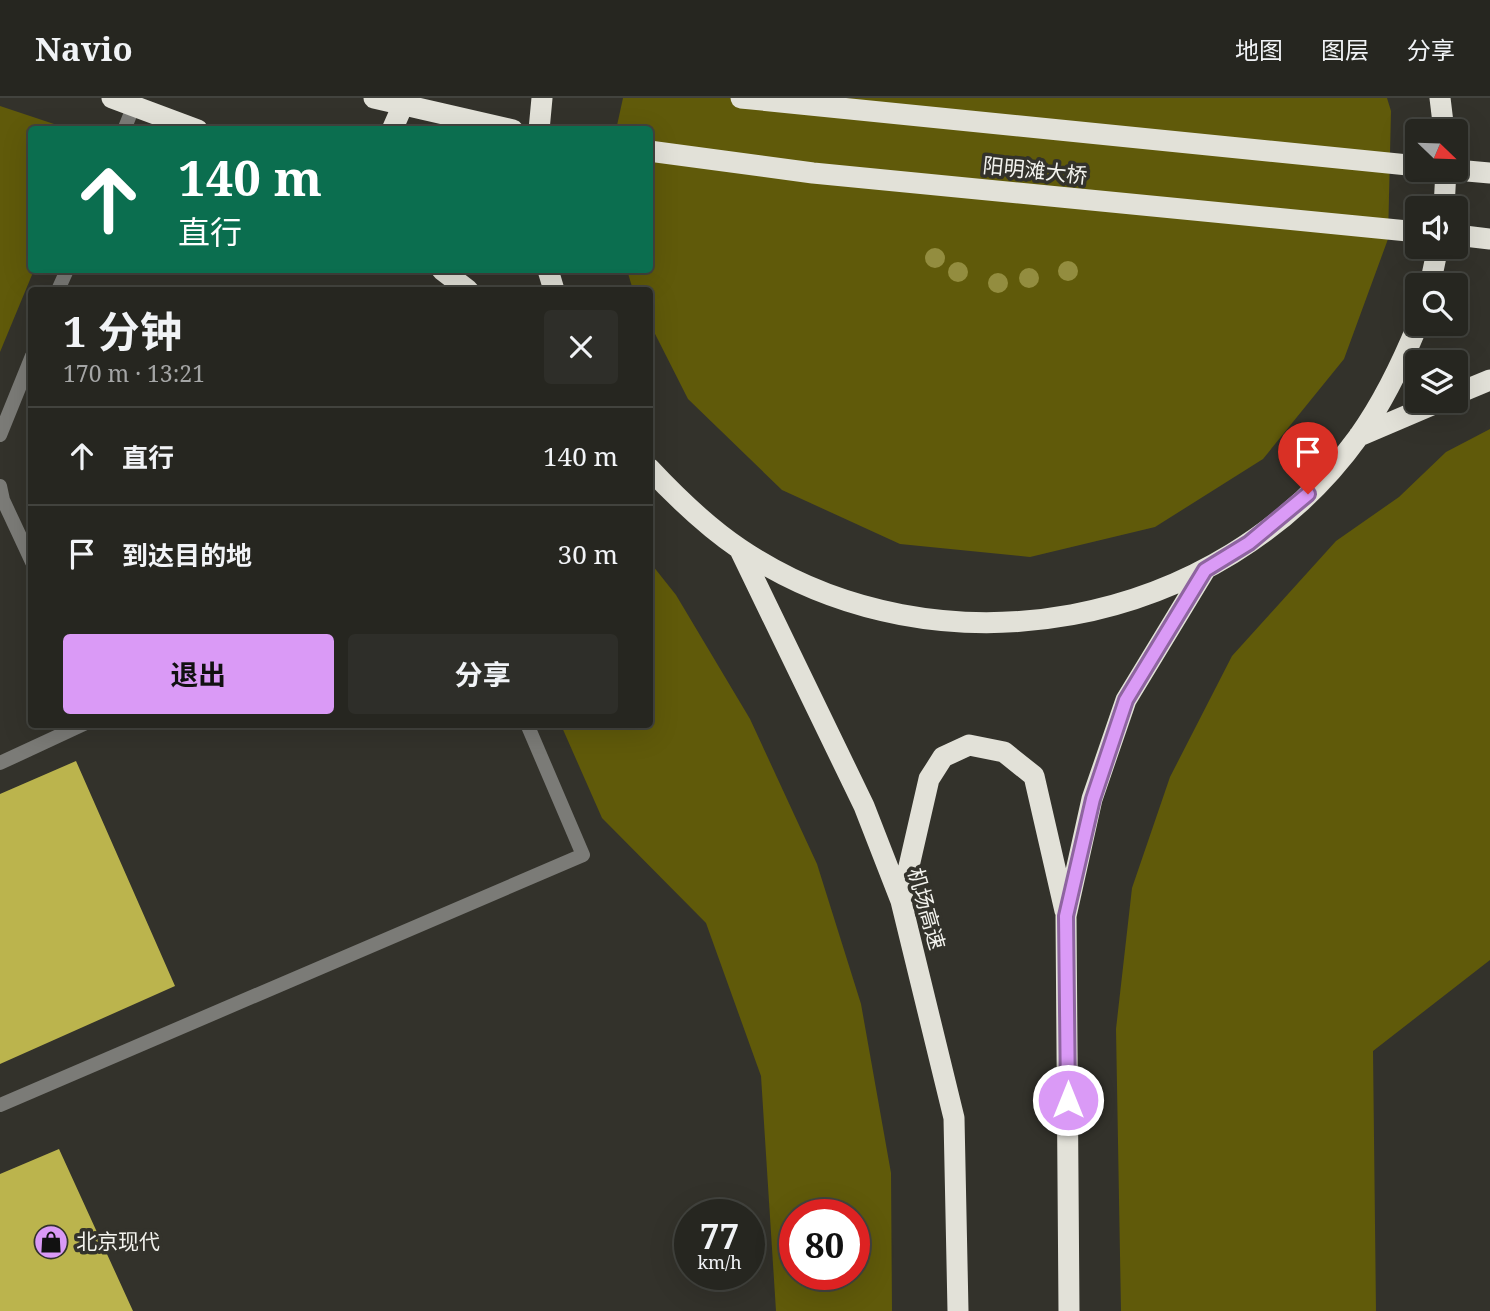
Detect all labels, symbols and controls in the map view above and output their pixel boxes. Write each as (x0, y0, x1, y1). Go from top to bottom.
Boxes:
text: Navio (35, 26, 133, 71)
text: 地图 (1235, 33, 1283, 66)
text: 图层 (1321, 33, 1369, 66)
text: 分享 (1407, 33, 1455, 66)
north arrow (1405, 119, 1468, 182)
map controls (1405, 119, 1468, 413)
text: 140 m (178, 144, 322, 210)
street label: 阳明滩大桥 (981, 151, 1089, 189)
icon: ahead (63, 154, 154, 245)
button: sound (1405, 196, 1468, 259)
text: 直行 (178, 210, 242, 253)
button: search (1405, 273, 1468, 336)
text: 1 分钟 (63, 302, 182, 359)
button: close (544, 310, 618, 384)
button: layers (1405, 350, 1468, 413)
text: 170 m · 13:21 (63, 357, 205, 389)
pin (1278, 422, 1338, 494)
icon: arrive (1289, 433, 1327, 471)
icon: ahead (63, 437, 101, 475)
text: 140 m (543, 438, 618, 474)
text: 直行 (122, 439, 174, 475)
icon: arrive (63, 535, 101, 573)
text: 30 m (558, 536, 618, 572)
text: 到达目的地 (122, 537, 252, 573)
button: 退出 (63, 634, 334, 714)
button: 分享 (348, 634, 618, 714)
street label: 机场高速 (902, 864, 952, 953)
position arrow (1031, 1063, 1105, 1137)
speed limit sign: 80 (779, 1199, 870, 1290)
text: 77 (700, 1212, 739, 1259)
shop icon: 北京现代 (32, 1223, 70, 1261)
place label: 北京现代 (76, 1227, 160, 1255)
text: km/h (697, 1250, 742, 1274)

